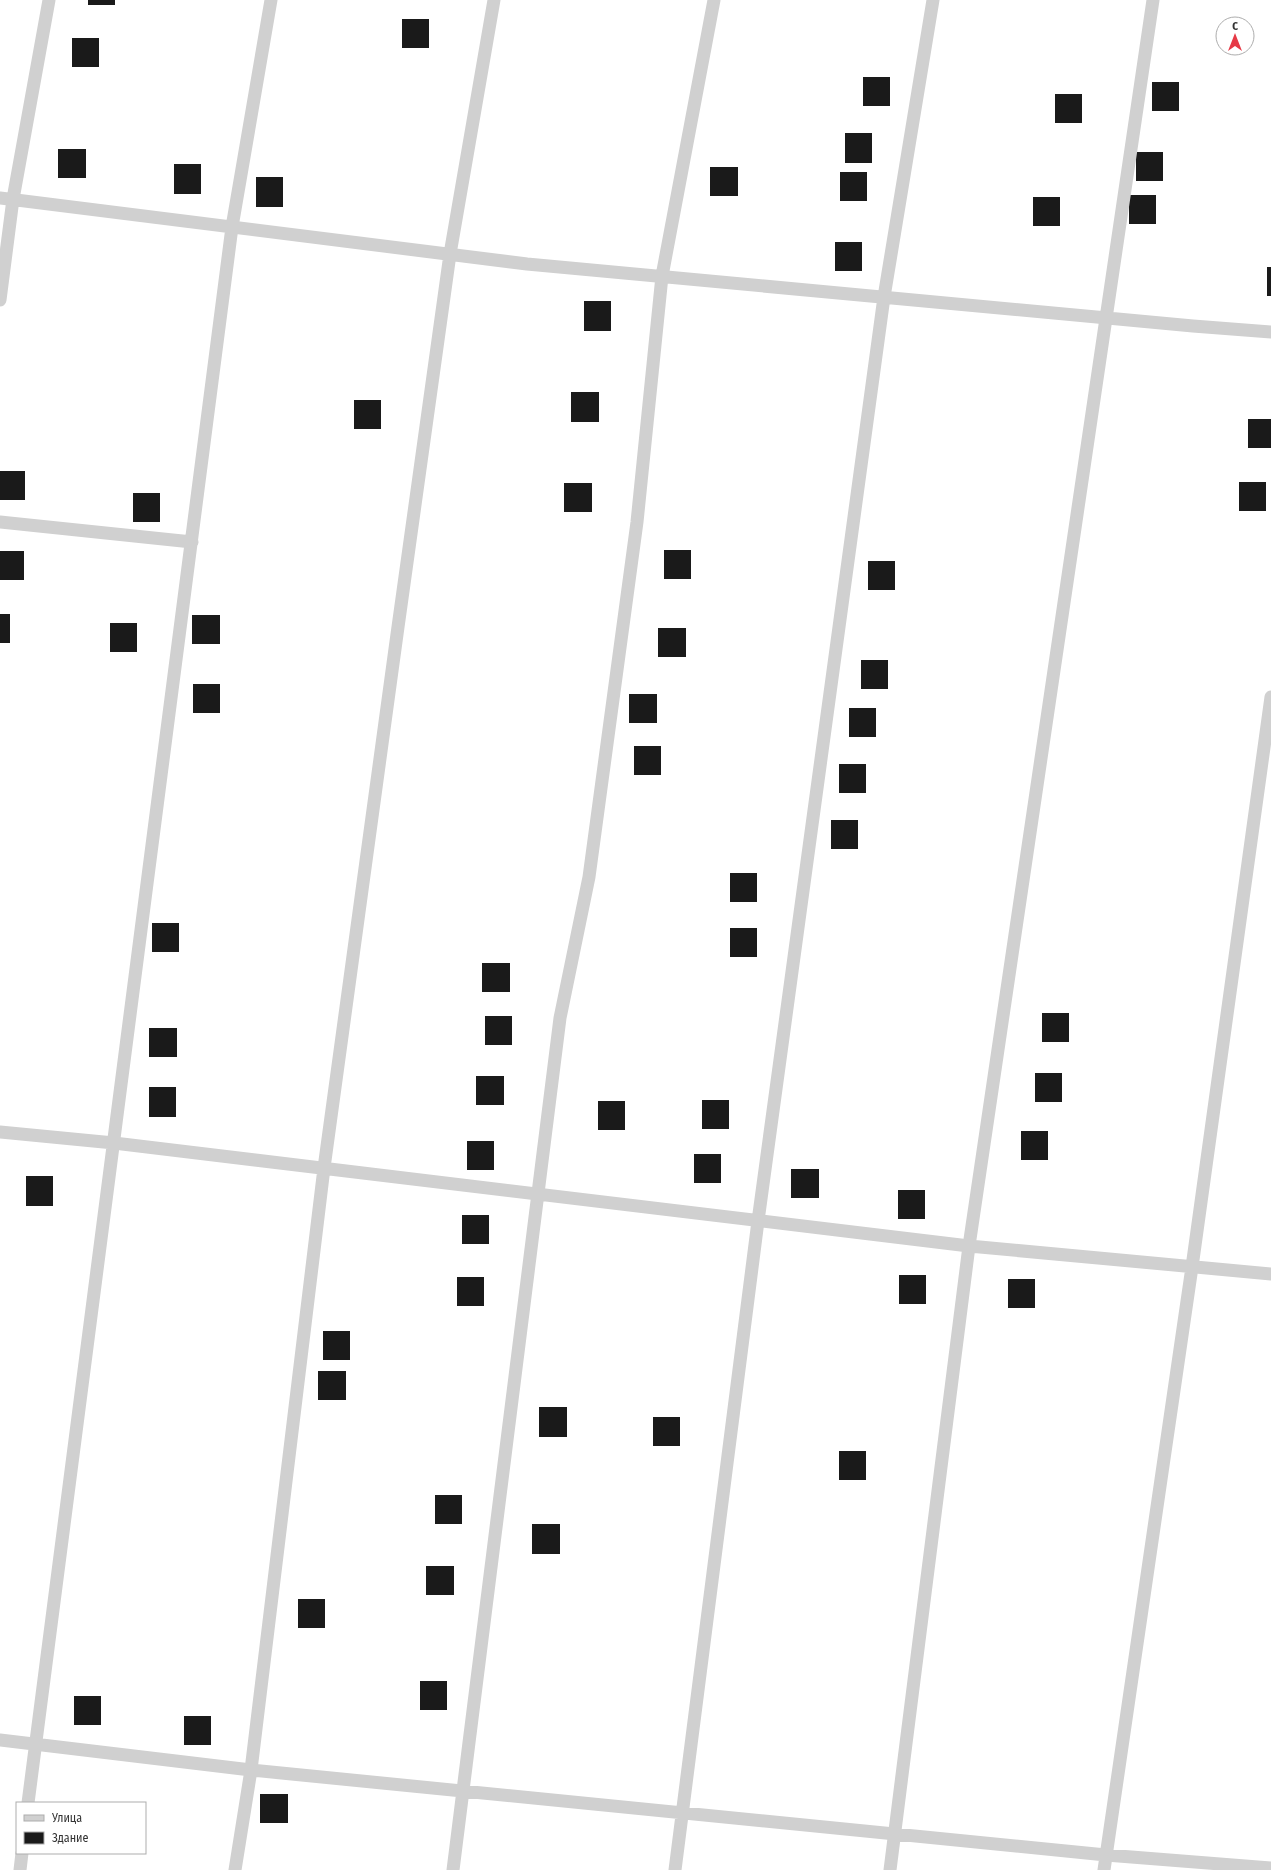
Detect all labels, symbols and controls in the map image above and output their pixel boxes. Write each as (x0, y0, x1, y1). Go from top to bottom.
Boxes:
north arrow (1215, 16, 1255, 56)
text: С (1232, 20, 1238, 33)
legend (16, 1802, 146, 1854)
text: Улица (51, 1811, 82, 1825)
text: Здание (52, 1831, 88, 1845)

